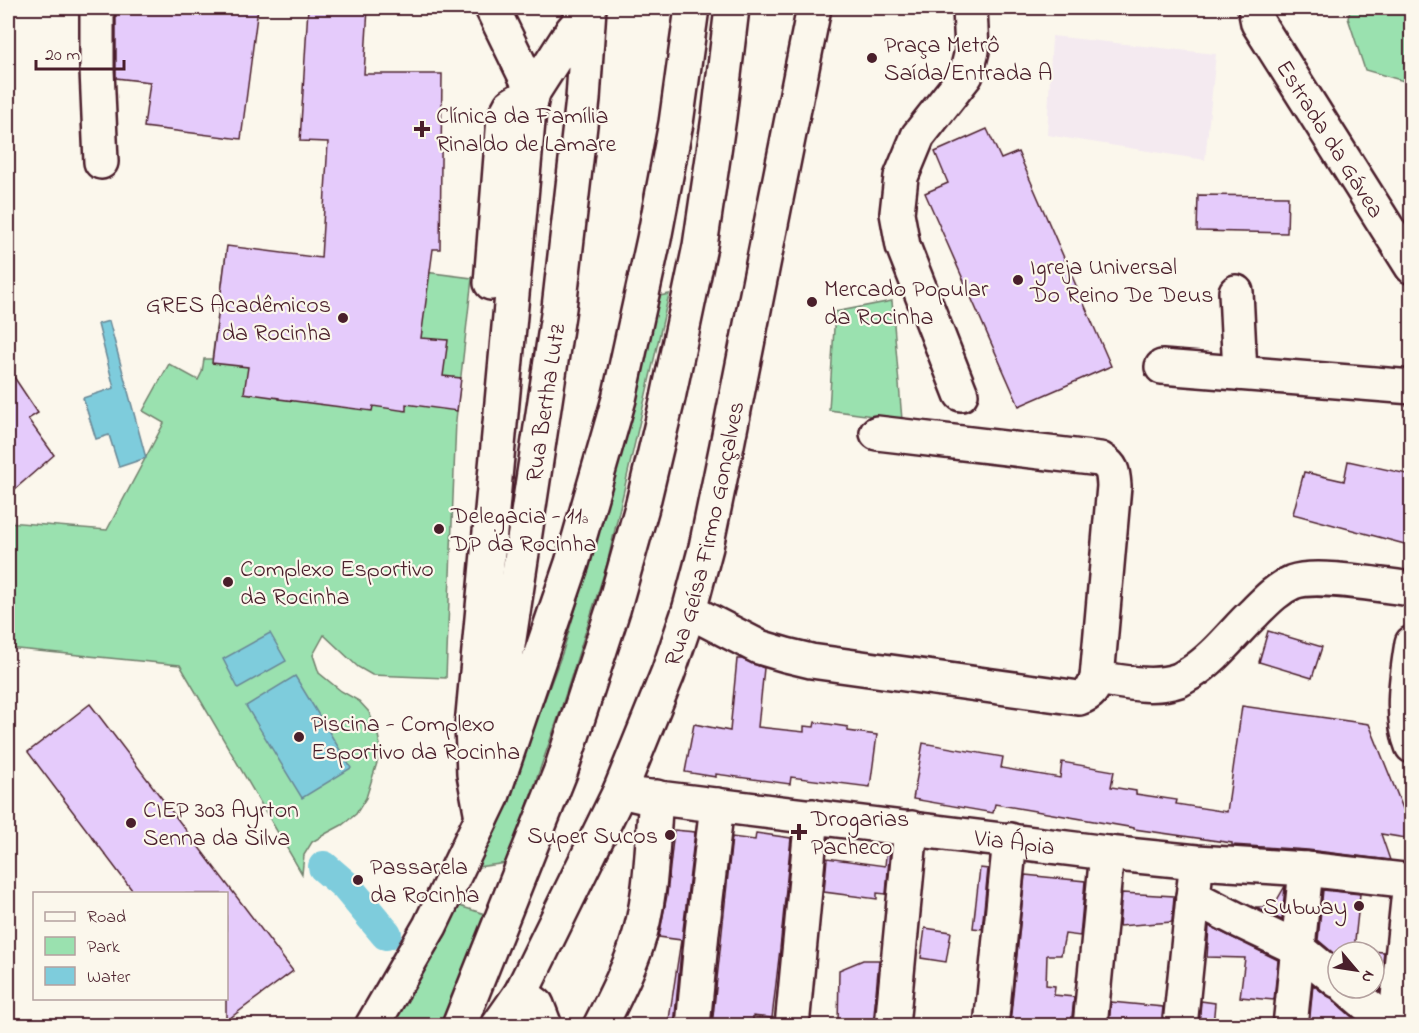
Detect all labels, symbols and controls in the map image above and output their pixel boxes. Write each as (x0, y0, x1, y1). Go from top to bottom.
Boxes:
place label: Praça Metrô Saída/Entrada A (884, 29, 1053, 92)
scale bar (36, 33, 124, 71)
text: 20 m (45, 43, 80, 69)
marker: Praça Metrô Saída/Entrada A (865, 51, 879, 65)
street label: Estrada da Gávea (1266, 54, 1392, 226)
place label: Clínica da Família Rinaldo de Lamare (436, 100, 616, 163)
marker: Clínica da Família Rinaldo de Lamare (413, 120, 431, 138)
place label: Igreja Universal Do Reino De Deus (1029, 251, 1213, 314)
place label: Mercado Popular da Rocinha (824, 273, 989, 336)
marker: Igreja Universal Do Reino De Deus (1011, 273, 1025, 287)
place label: GRES Acadêmicos da Rocinha (146, 289, 331, 352)
marker: Mercado Popular da Rocinha (805, 295, 819, 309)
marker: GRES Acadêmicos da Rocinha (336, 311, 350, 325)
street label: Rua Bertha Lutz (518, 321, 577, 484)
street label: Rua Geísa Firmo Gonçalves (657, 398, 755, 671)
place label: Delegacia - 11ª DP da Rocinha (450, 500, 596, 563)
marker: Delegacia - 11ª DP da Rocinha (432, 522, 446, 536)
place label: Complexo Esportivo da Rocinha (240, 553, 434, 616)
marker: Complexo Esportivo da Rocinha (221, 575, 235, 589)
place label: Piscina - Complexo Esportivo da Rocinha (311, 708, 520, 771)
marker: Piscina - Complexo Esportivo da Rocinha (292, 730, 306, 744)
place label: CIEP 303 Ayrton Senna da Silva (143, 794, 299, 857)
place label: Drogarias Pacheco (810, 803, 909, 866)
marker: CIEP 303 Ayrton Senna da Silva (124, 816, 138, 830)
place label: Super Sucos (527, 820, 658, 855)
street label: Via Ápia (971, 822, 1057, 866)
marker: Drogarias Pacheco (792, 825, 806, 839)
marker: Super Sucos (663, 828, 677, 842)
place label: Passarela da Rocinha (370, 851, 479, 914)
marker: Passarela da Rocinha (351, 873, 365, 887)
place label: Subway (1263, 891, 1347, 927)
legend (33, 892, 228, 1000)
marker: Subway (1352, 899, 1366, 913)
text: Road (87, 905, 126, 931)
text: Park (87, 935, 120, 961)
north arrow (1326, 940, 1386, 1000)
text: Water (87, 965, 131, 991)
text: N (1354, 966, 1380, 987)

